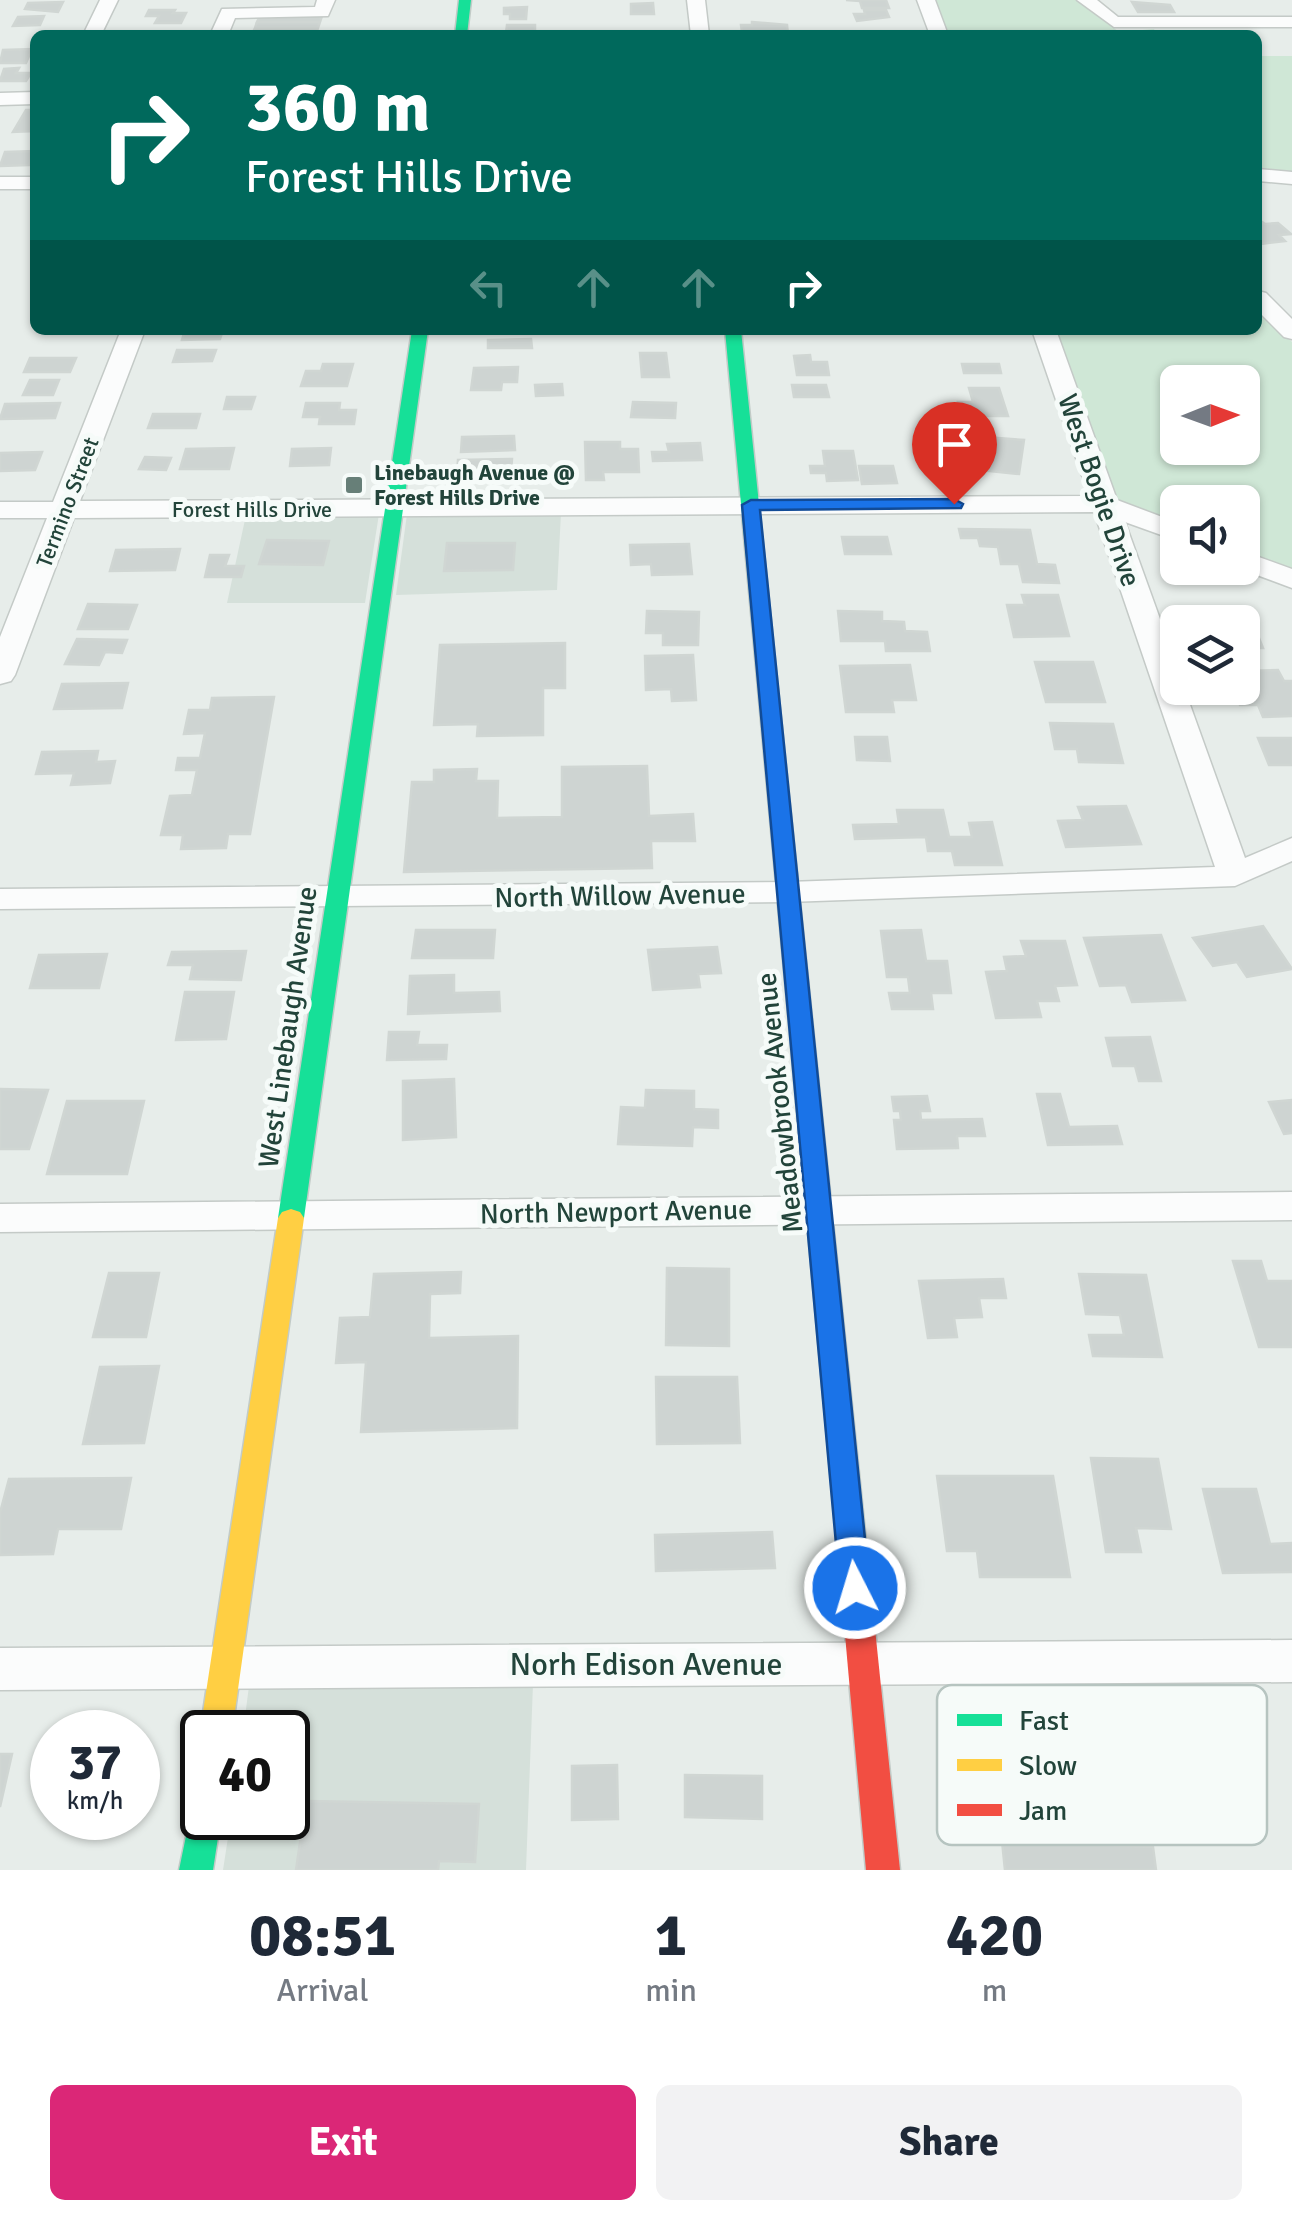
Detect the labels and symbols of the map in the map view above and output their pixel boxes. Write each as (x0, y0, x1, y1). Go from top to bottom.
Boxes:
north arrow (1160, 365, 1260, 465)
street label: West Bogie Drive (1050, 390, 1148, 591)
pin (912, 402, 997, 505)
street label: Termino Street (30, 433, 105, 571)
place label: Linebaugh Avenue @ Forest Hills Drive (374, 459, 575, 511)
marker: Linebaugh Avenue @ Forest Hills Drive (343, 474, 365, 496)
street label: Forest Hills Drive (172, 496, 332, 523)
street label: North Willow Avenue (494, 877, 746, 915)
street label: West Linebaugh Avenue (251, 884, 325, 1170)
street label: Meadowbrook Avenue (749, 971, 811, 1235)
street label: North Newport Avenue (480, 1193, 753, 1231)
position arrow (803, 1536, 907, 1640)
street label: Norh Edison Avenue (509, 1645, 783, 1684)
legend (937, 1685, 1267, 1845)
text: Fast (1019, 1704, 1069, 1738)
speed limit sign: 40 (180, 1710, 310, 1840)
text: Slow (1019, 1749, 1077, 1783)
text: Jam (1019, 1794, 1067, 1828)

